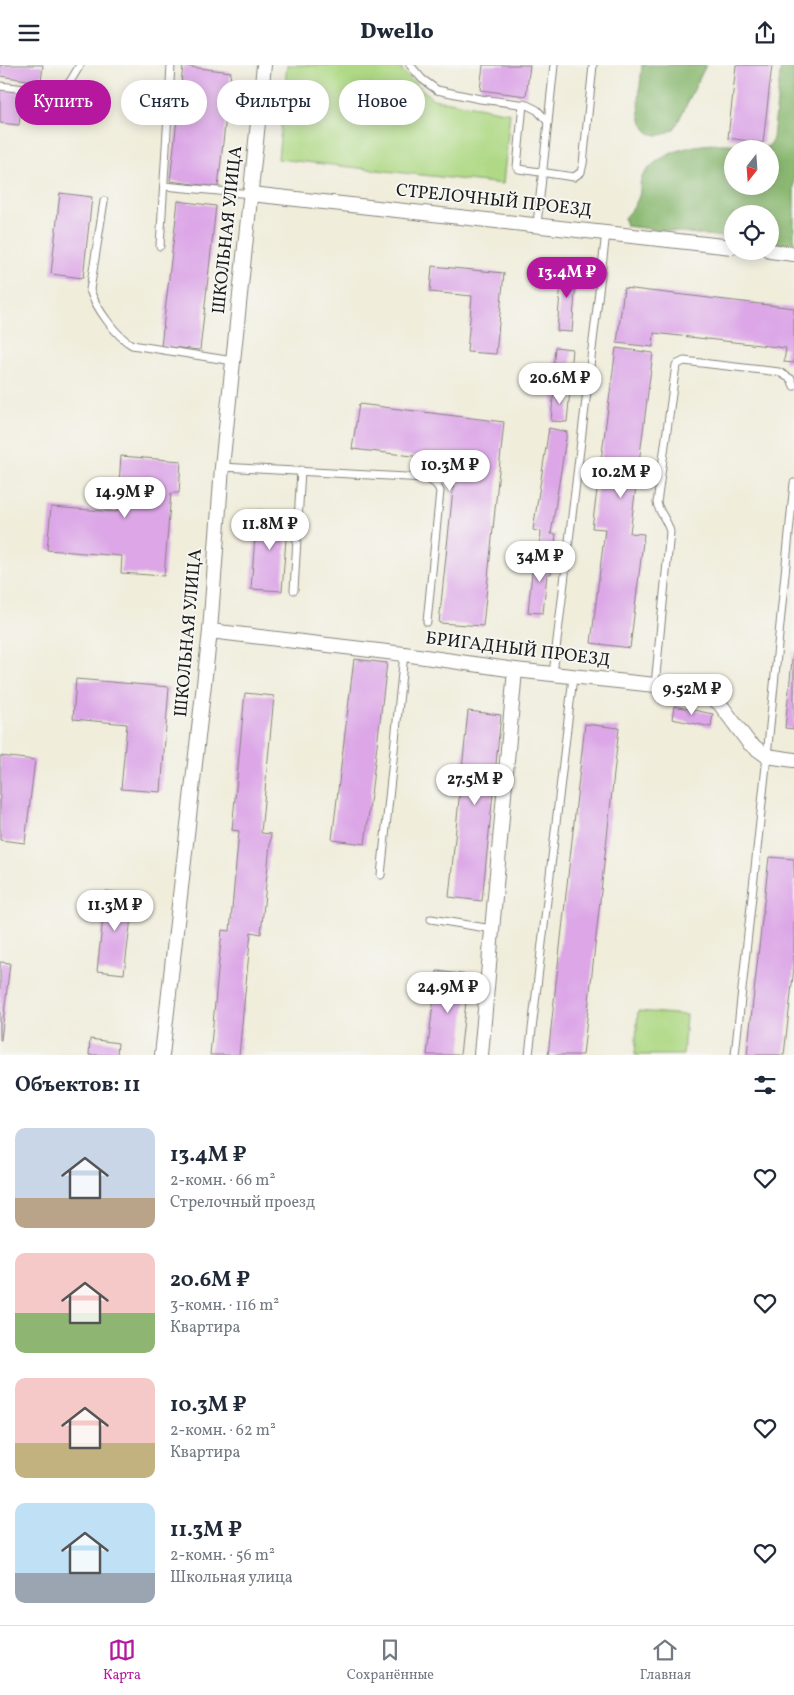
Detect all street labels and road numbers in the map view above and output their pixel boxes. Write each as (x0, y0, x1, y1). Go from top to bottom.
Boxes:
street label: ШКОЛЬНАЯ УЛИЦА (207, 144, 249, 315)
street label: СТРЕЛОЧНЫЙ ПРОЕЗД (395, 178, 593, 224)
street label: ШКОЛЬНАЯ УЛИЦА (169, 547, 209, 718)
street label: БРИГАДНЫЙ ПРОЕЗД (424, 626, 612, 674)

